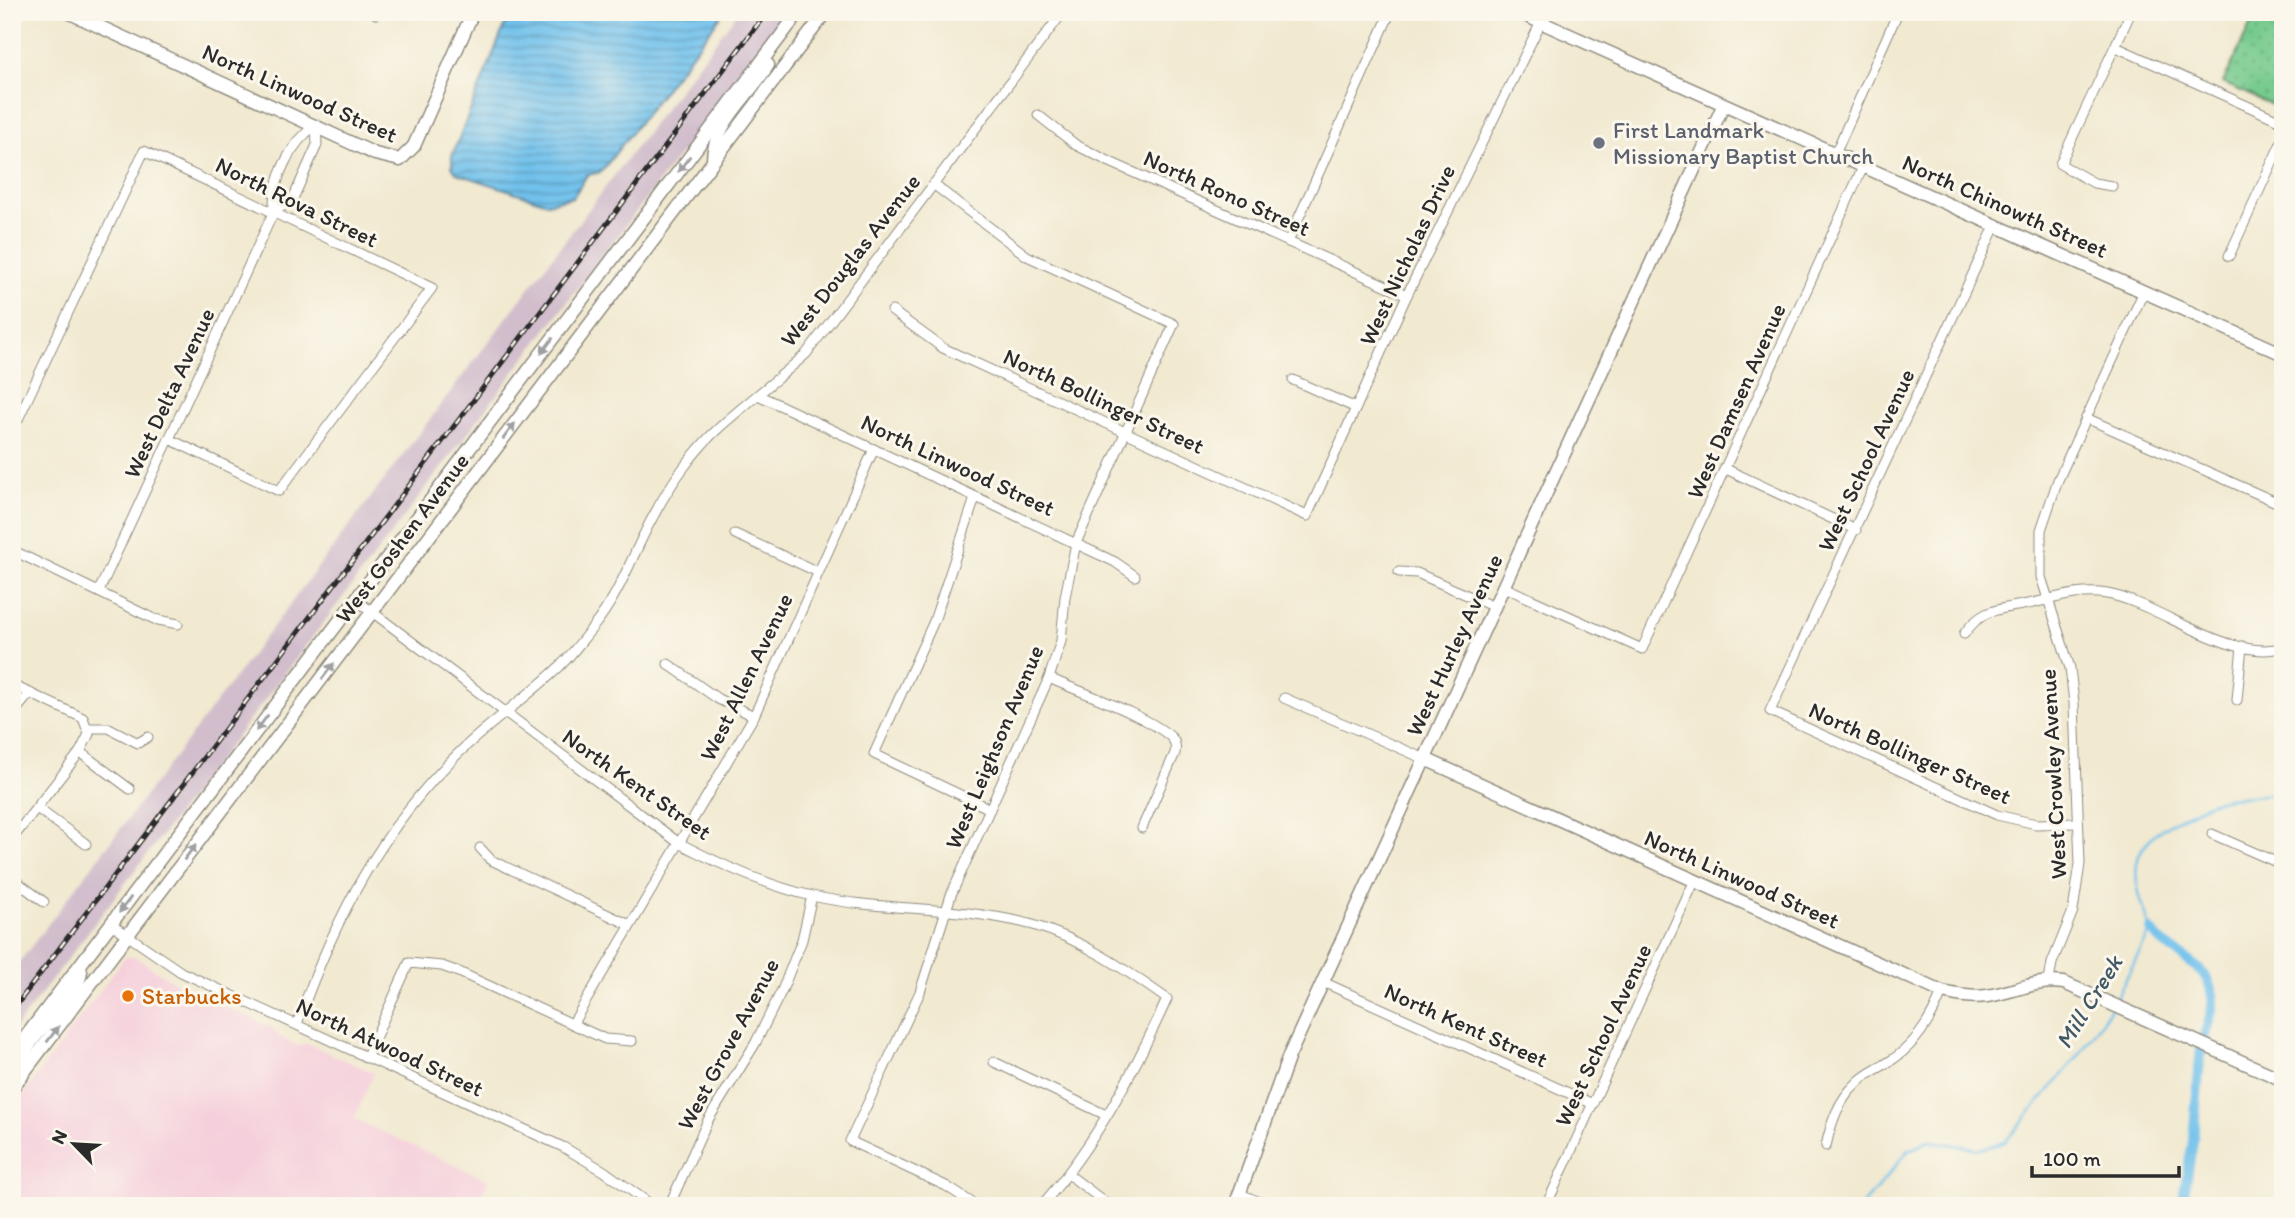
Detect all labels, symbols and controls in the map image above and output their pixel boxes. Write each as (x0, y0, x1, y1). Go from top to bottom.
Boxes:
street label: North Linwood Street (198, 37, 402, 149)
place label: First Landmark Missionary Baptist Church (1613, 116, 1874, 170)
marker: First Landmark Missionary Baptist Church (1591, 135, 1607, 151)
street label: North Rono Street (1139, 144, 1315, 242)
street label: North Chinowth Street (1898, 148, 2112, 264)
street label: North Rova Street (211, 151, 383, 253)
one-way arrow (677, 155, 691, 174)
street label: West Nicholas Drive (1353, 160, 1461, 350)
street label: West Douglas Avenue (774, 168, 926, 352)
street label: West Damsen Avenue (1680, 299, 1792, 503)
street label: West Delta Avenue (117, 303, 221, 483)
one-way arrow (540, 337, 554, 355)
street label: North Bollinger Street (999, 342, 1209, 460)
street label: West School Avenue (1811, 364, 1921, 556)
street label: North Linwood Street (857, 408, 1060, 522)
one-way arrow (502, 422, 516, 440)
street label: West Goshen Avenue (329, 447, 475, 629)
street label: West Hurley Avenue (1399, 549, 1509, 741)
street label: West Allen Avenue (693, 589, 799, 765)
street label: West Leighson Avenue (938, 641, 1050, 853)
one-way arrow (320, 662, 334, 680)
street label: West Crowley Avenue (2034, 668, 2072, 880)
street label: North Bollinger Street (1804, 696, 2016, 810)
one-way arrow (255, 714, 269, 732)
street label: North Kent Street (557, 722, 717, 846)
street label: North Linwood Street (1640, 823, 1844, 935)
one-way arrow (183, 843, 197, 861)
one-way arrow (118, 895, 133, 913)
street label: West School Avenue (1548, 939, 1658, 1131)
water label: Mill Creek (2049, 948, 2129, 1054)
street label: West Grove Avenue (671, 953, 785, 1135)
street label: North Kent Street (1380, 976, 1552, 1074)
place label: Starbucks (142, 982, 242, 1010)
marker: Starbucks (120, 988, 136, 1004)
street label: North Atwood Street (292, 991, 488, 1103)
one-way arrow (46, 1025, 60, 1043)
north arrow (38, 1110, 108, 1180)
text: N (46, 1126, 72, 1148)
scale bar (2032, 1134, 2180, 1178)
text: 100 m (2043, 1146, 2101, 1171)

